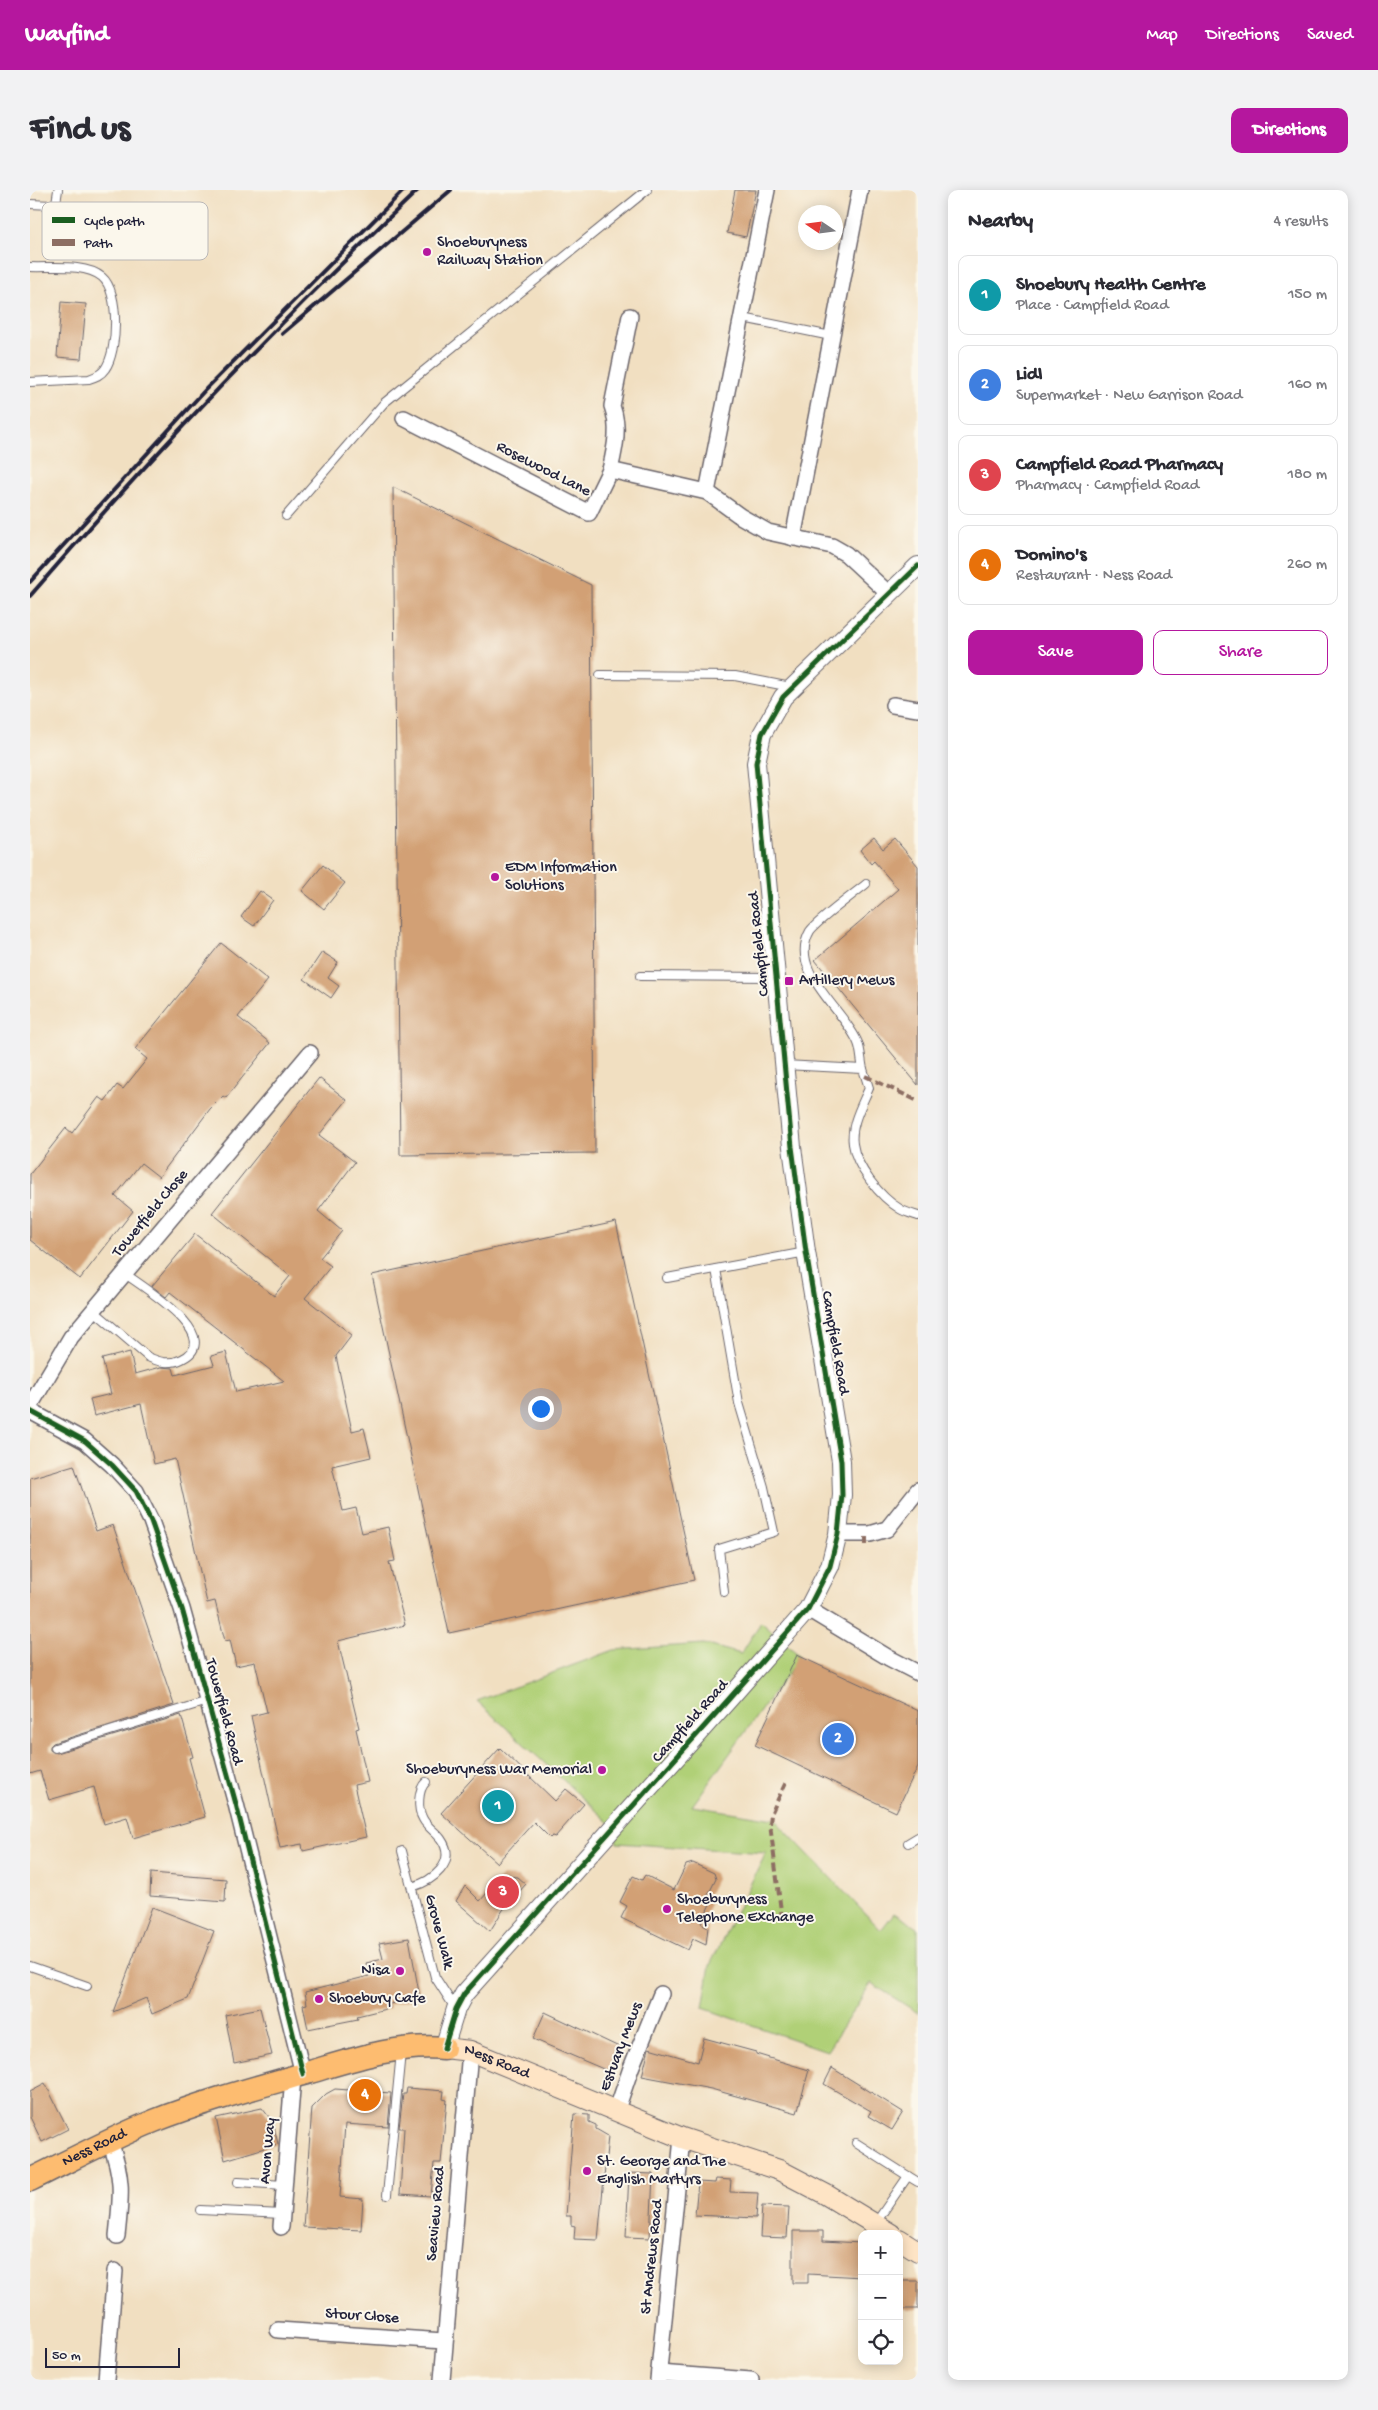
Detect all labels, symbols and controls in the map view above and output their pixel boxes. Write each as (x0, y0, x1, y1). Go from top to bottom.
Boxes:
text: Wayfind (25, 21, 109, 50)
text: Map (1146, 25, 1178, 46)
text: Directions (1206, 25, 1279, 46)
text: Saved (1307, 25, 1353, 46)
button: Directions (1231, 108, 1348, 153)
text: Find us (30, 110, 130, 151)
legend (42, 202, 208, 260)
north arrow (798, 205, 843, 250)
text: Nearby (968, 210, 1033, 235)
text: 4 results (1273, 213, 1328, 232)
text: Cycle path (84, 214, 145, 231)
place label: Shoeburyness Railway Station (437, 234, 543, 271)
text: Path (83, 236, 113, 253)
marker: Shoeburyness Railway Station (421, 246, 433, 258)
text: Shoebury Health Centre (1016, 274, 1205, 297)
text: 1 (982, 286, 988, 305)
text: 150 m (1288, 286, 1327, 305)
text: Place · Campfield Road (1016, 297, 1169, 316)
text: Lidl (1016, 364, 1042, 387)
text: 2 (981, 376, 989, 395)
text: 160 m (1288, 376, 1327, 395)
text: Supermarket · New Garrison Road (1016, 387, 1242, 406)
street label: Rosewood Lane (493, 438, 594, 502)
text: Campfield Road Pharmacy (1016, 454, 1223, 477)
text: 3 (981, 466, 989, 485)
text: 180 m (1288, 466, 1327, 485)
text: Pharmacy · Campfield Road (1016, 477, 1199, 496)
text: Domino's (1016, 544, 1087, 567)
text: 4 (981, 556, 989, 575)
text: 260 m (1287, 556, 1327, 575)
text: Restaurant · Ness Road (1016, 567, 1172, 586)
button: Save (968, 630, 1143, 675)
button: Share (1153, 630, 1328, 675)
place label: EDM Information Solutions (505, 859, 617, 896)
marker: EDM Information Solutions (489, 871, 501, 883)
street label: Campfield Road (745, 889, 775, 997)
place label: Artillery Mews (799, 972, 895, 991)
marker: Artillery Mews (783, 975, 795, 987)
street label: Towerfield Close (108, 1166, 194, 1263)
street label: Campfield Road (816, 1290, 853, 1398)
your location (528, 1396, 554, 1422)
street label: Towerfield Road (199, 1656, 247, 1769)
street label: Campfield Road (649, 1675, 734, 1767)
pin: 2 (822, 1720, 854, 1758)
place label: Shoeburyness War Memorial (406, 1761, 592, 1780)
marker: Shoeburyness War Memorial (596, 1764, 608, 1776)
pin: 1 (482, 1787, 514, 1825)
pin: 3 (487, 1873, 519, 1911)
place label: Shoeburyness Telephone Exchange (676, 1891, 815, 1928)
street label: Grove Walk (419, 1893, 458, 1973)
marker: Shoeburyness Telephone Exchange (661, 1903, 673, 1915)
place label: Nisa (361, 1962, 391, 1981)
marker: Nisa (394, 1965, 406, 1977)
place label: Shoebury Cafe (329, 1990, 426, 2009)
marker: Shoebury Cafe (313, 1993, 325, 2005)
street label: Estuary Mews (596, 1999, 648, 2094)
street label: Ness Road (463, 2041, 534, 2084)
pin: 4 (349, 2076, 381, 2114)
street label: Avon Way (257, 2117, 281, 2185)
street label: Ness Road (59, 2124, 131, 2172)
place label: St. George and The English Martyrs (597, 2153, 727, 2190)
street label: Seaview Road (423, 2164, 451, 2262)
marker: St. George and The English Martyrs (581, 2165, 593, 2177)
street label: St Andrews Road (638, 2197, 669, 2315)
map controls (858, 2230, 903, 2365)
button: + (858, 2230, 903, 2275)
button: − (858, 2275, 903, 2320)
street label: Stour Close (324, 2305, 400, 2329)
button: locate (858, 2320, 903, 2365)
scale bar (45, 2345, 180, 2368)
text: 50 m (52, 2348, 81, 2365)

